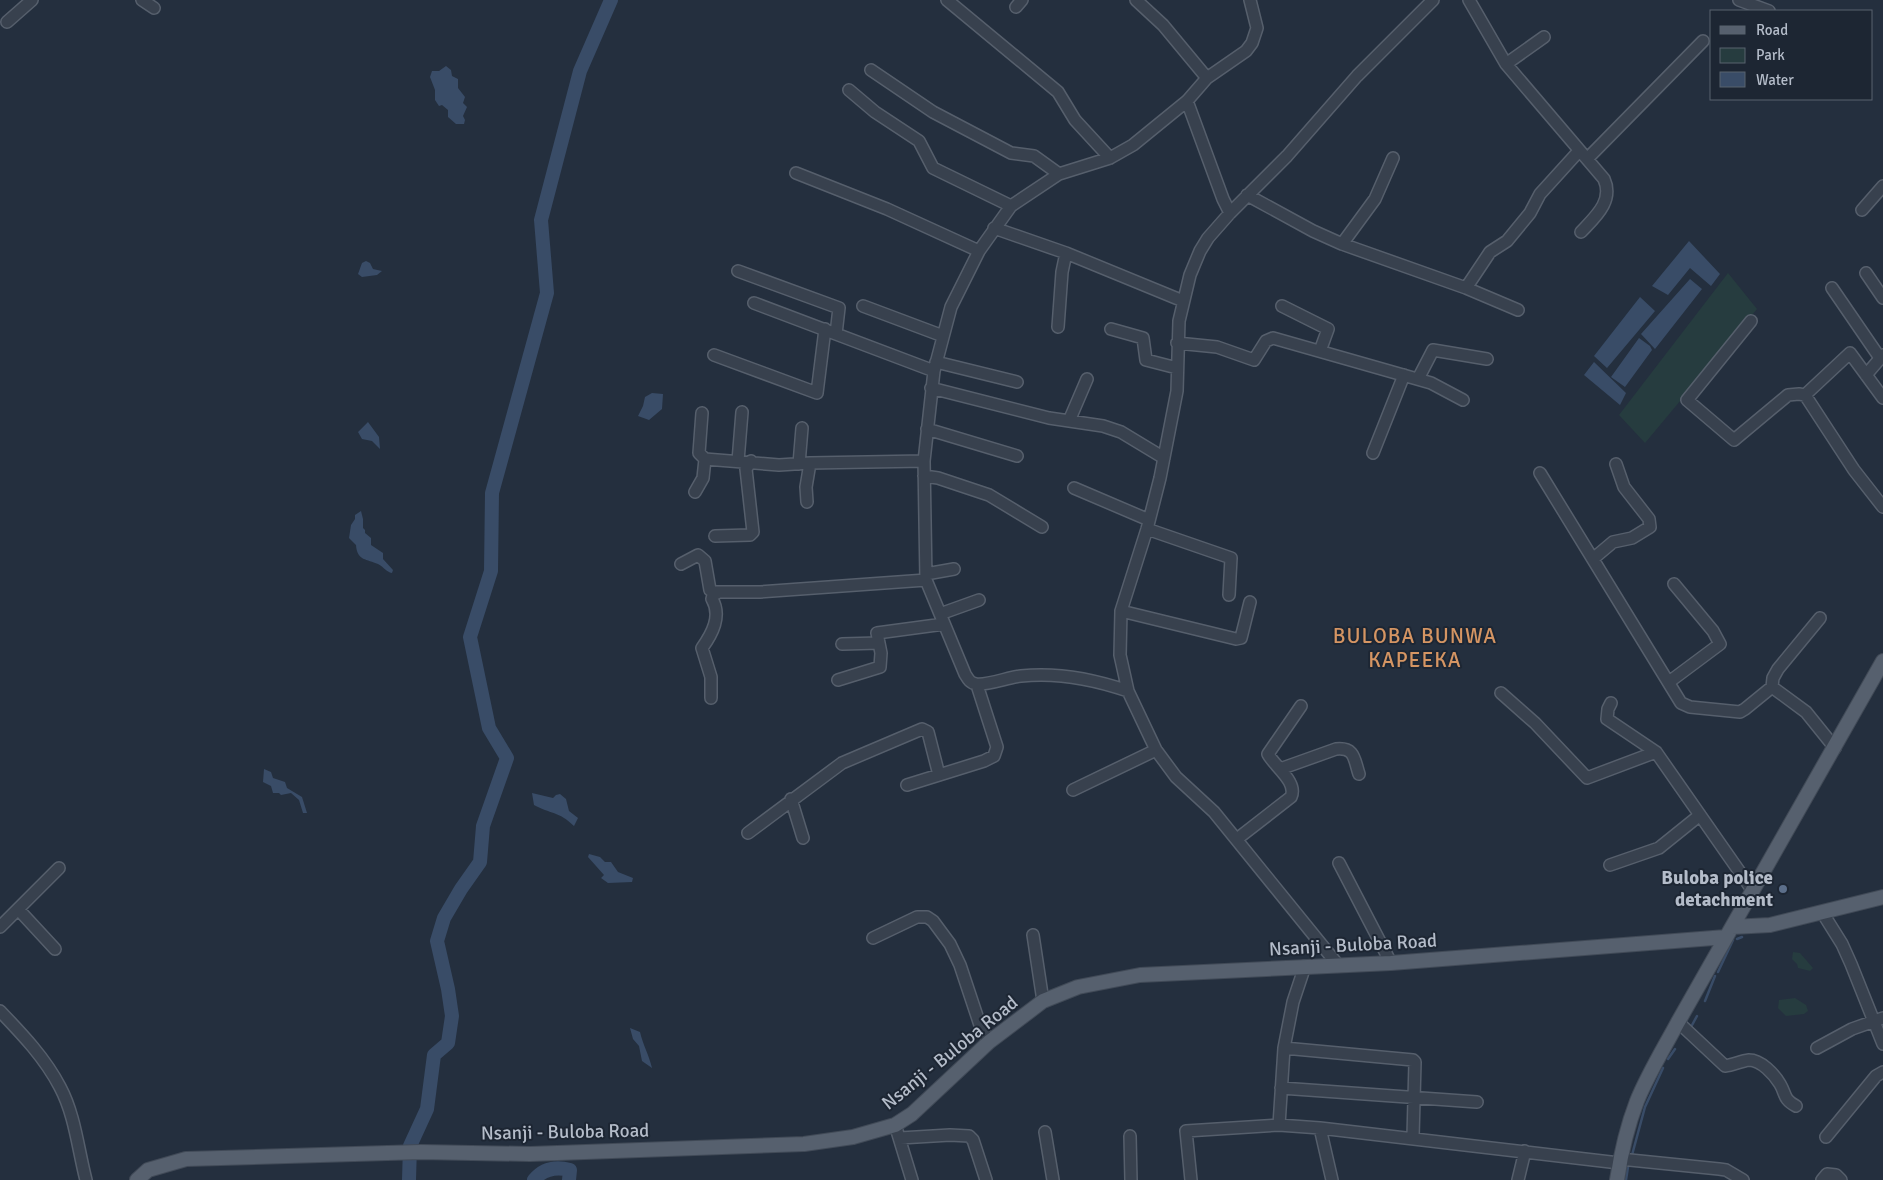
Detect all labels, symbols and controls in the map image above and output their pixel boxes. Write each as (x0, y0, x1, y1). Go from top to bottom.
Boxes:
legend (1710, 10, 1873, 100)
text: Road (1756, 21, 1788, 39)
text: Park (1756, 46, 1785, 64)
text: Water (1756, 71, 1794, 89)
district label: BULOBA BUNWA KAPEEKA (1333, 623, 1497, 673)
place label: Buloba police detachment (1661, 866, 1773, 912)
marker: Buloba police detachment (1777, 883, 1789, 895)
street label: Nsanji - Buloba Road (1268, 929, 1438, 961)
street label: Nsanji - Buloba Road (877, 991, 1023, 1115)
street label: Nsanji - Buloba Road (481, 1119, 649, 1145)

